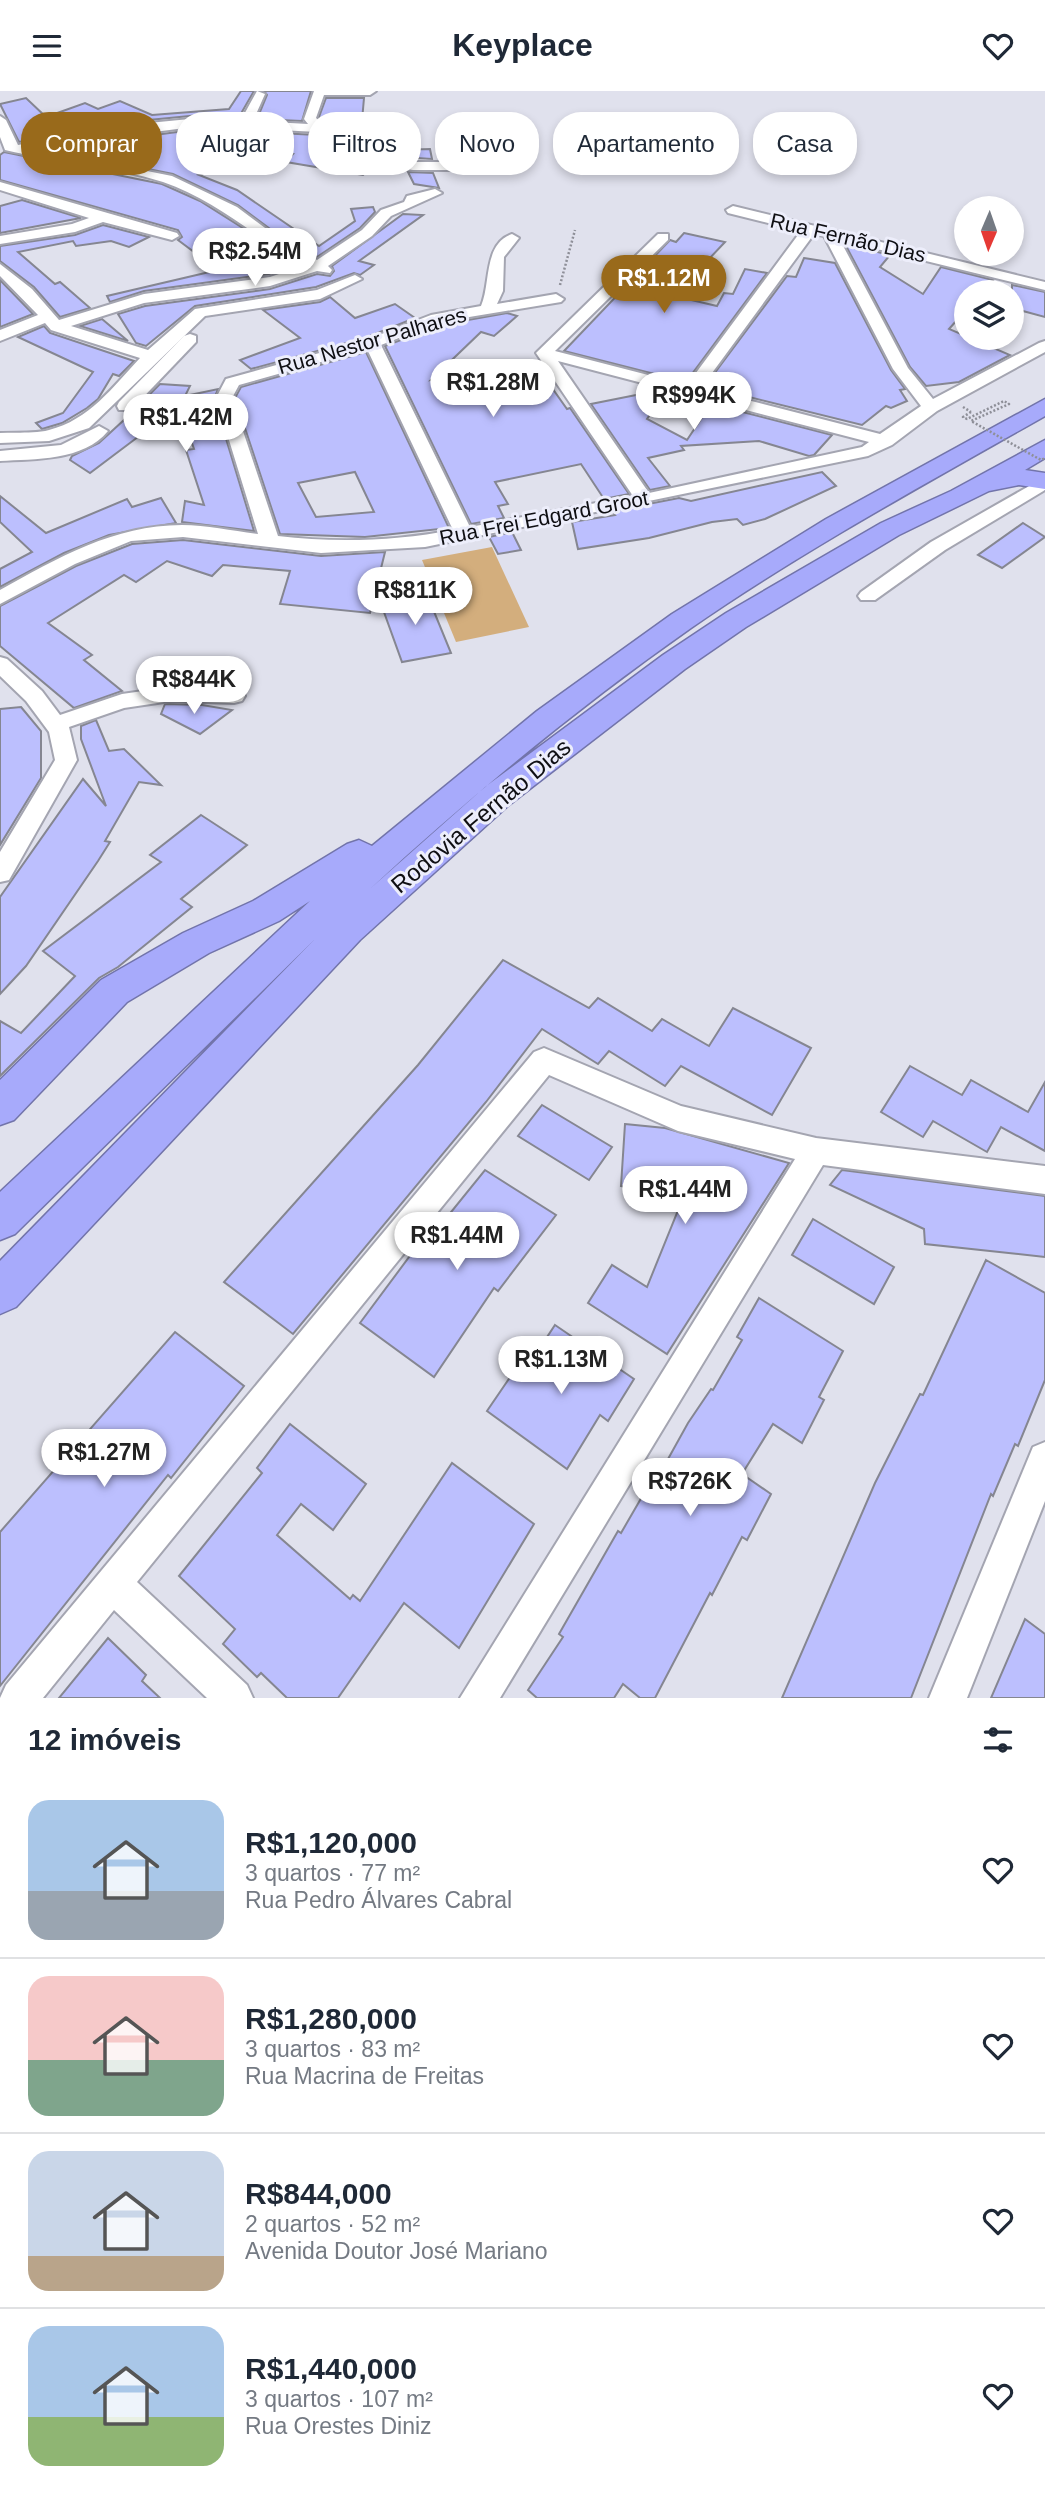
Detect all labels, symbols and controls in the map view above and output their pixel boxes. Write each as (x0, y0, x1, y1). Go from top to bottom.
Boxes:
icon: menu (28, 27, 66, 65)
text: Keyplace (452, 27, 593, 63)
icon: heart (979, 27, 1017, 65)
chip: Comprar (21, 112, 162, 175)
chip: Alugar (176, 112, 294, 175)
chip: Filtros (308, 112, 421, 175)
chip: Novo (435, 112, 539, 175)
chip: Apartamento (553, 112, 739, 175)
chip: Casa (753, 112, 857, 175)
north arrow (954, 196, 1024, 266)
map controls (954, 196, 1024, 350)
street label: Rua Fernão Dias (768, 208, 928, 267)
pin: R$2.54M (190, 229, 320, 288)
text: R$2.54M (208, 238, 302, 264)
pin: R$1.12M (599, 255, 729, 315)
text: R$1.12M (617, 265, 711, 291)
button: layers (954, 280, 1024, 350)
street label: Rua Nestor Palhares (275, 303, 469, 378)
pin: R$1.28M (428, 359, 558, 419)
text: R$1.28M (446, 369, 540, 395)
pin: R$994K (637, 373, 751, 432)
text: R$994K (652, 382, 736, 408)
pin: R$1.42M (121, 395, 251, 454)
text: R$1.42M (139, 404, 233, 430)
street label: Rua Frei Edgard Groot (437, 486, 651, 549)
pin: R$811K (358, 567, 472, 627)
text: R$811K (373, 577, 457, 603)
pin: R$844K (137, 657, 251, 716)
text: R$844K (152, 666, 236, 692)
street label: Rodovia Fernão Dias (386, 733, 576, 898)
pin: R$1.44M (620, 1167, 750, 1226)
text: R$1.44M (638, 1176, 732, 1202)
pin: R$1.44M (392, 1213, 522, 1272)
text: R$1.44M (410, 1222, 504, 1248)
pin: R$1.13M (496, 1337, 626, 1396)
text: R$1.13M (514, 1346, 608, 1372)
pin: R$1.27M (39, 1429, 169, 1489)
text: R$1.27M (57, 1439, 151, 1465)
pin: R$726K (633, 1459, 747, 1518)
text: R$726K (648, 1468, 732, 1494)
icon: filters (979, 1721, 1017, 1759)
text: 12 imóveis (28, 1723, 181, 1756)
text: R$1,120,000 (245, 1826, 417, 1859)
icon: home (84, 1828, 168, 1912)
icon: heart (979, 1851, 1017, 1889)
text: 3 quartos · 77 m² (245, 1860, 420, 1886)
text: Rua Pedro Álvares Cabral (245, 1887, 512, 1913)
text: R$1,280,000 (245, 2002, 417, 2035)
icon: home (84, 2004, 168, 2088)
icon: heart (979, 2027, 1017, 2065)
text: 3 quartos · 83 m² (245, 2036, 420, 2062)
text: Rua Macrina de Freitas (245, 2063, 484, 2089)
text: R$844,000 (245, 2177, 392, 2210)
icon: home (84, 2179, 168, 2263)
icon: heart (979, 2202, 1017, 2240)
text: 2 quartos · 52 m² (245, 2211, 420, 2237)
text: Avenida Doutor José Mariano (245, 2238, 548, 2264)
text: R$1,440,000 (245, 2352, 417, 2385)
icon: home (84, 2354, 168, 2438)
icon: heart (979, 2377, 1017, 2415)
text: 3 quartos · 107 m² (245, 2386, 433, 2412)
text: Rua Orestes Diniz (245, 2413, 432, 2439)

